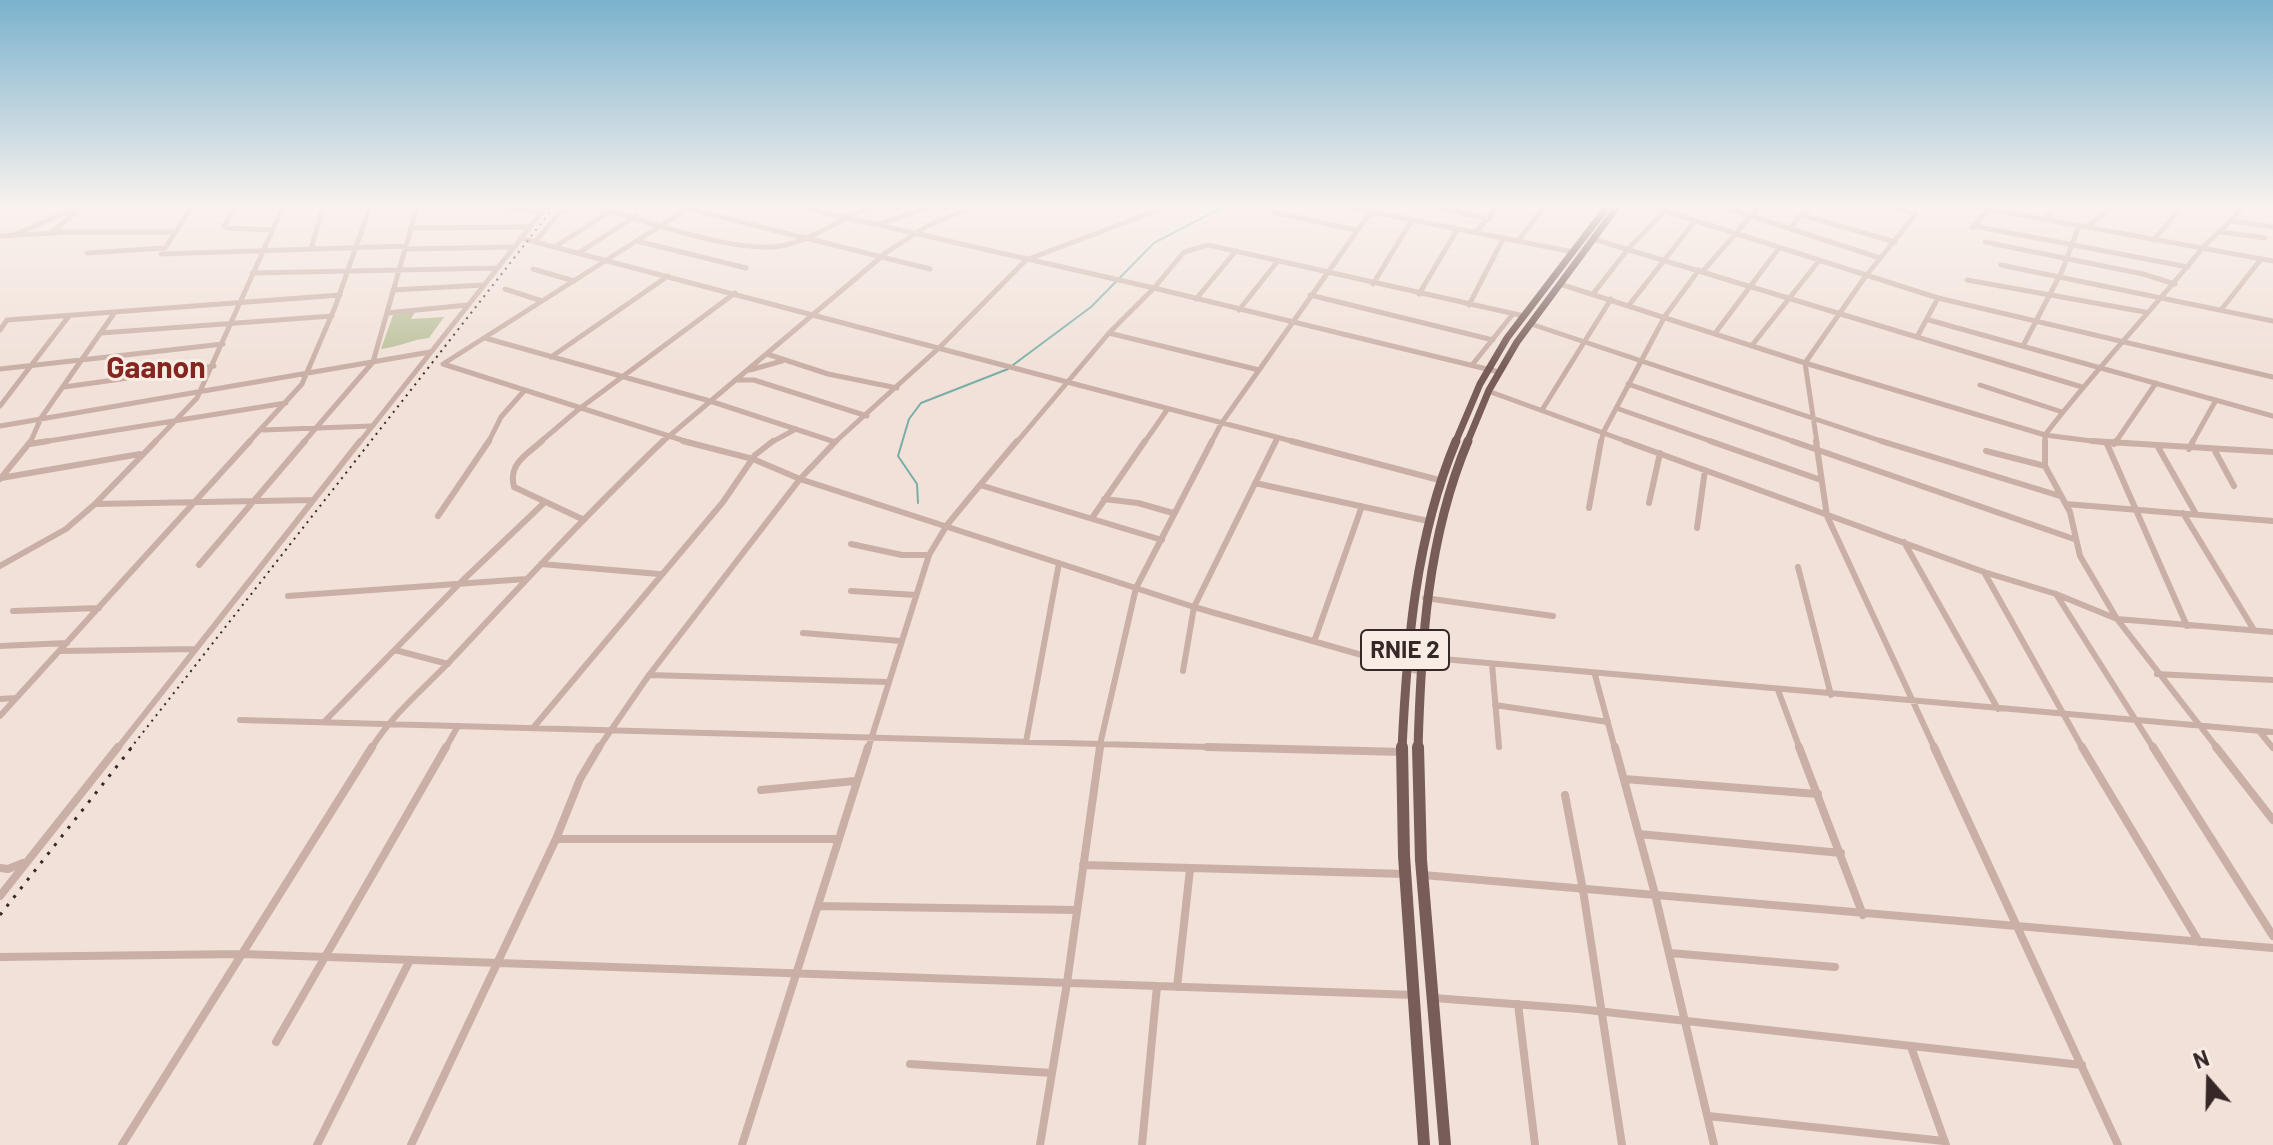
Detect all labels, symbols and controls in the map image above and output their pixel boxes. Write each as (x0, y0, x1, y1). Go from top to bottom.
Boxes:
district label: Gaanon (106, 350, 206, 386)
road number: RNIE 2 (1361, 630, 1449, 670)
north arrow (2169, 1041, 2249, 1121)
text: N (2189, 1044, 2212, 1073)

